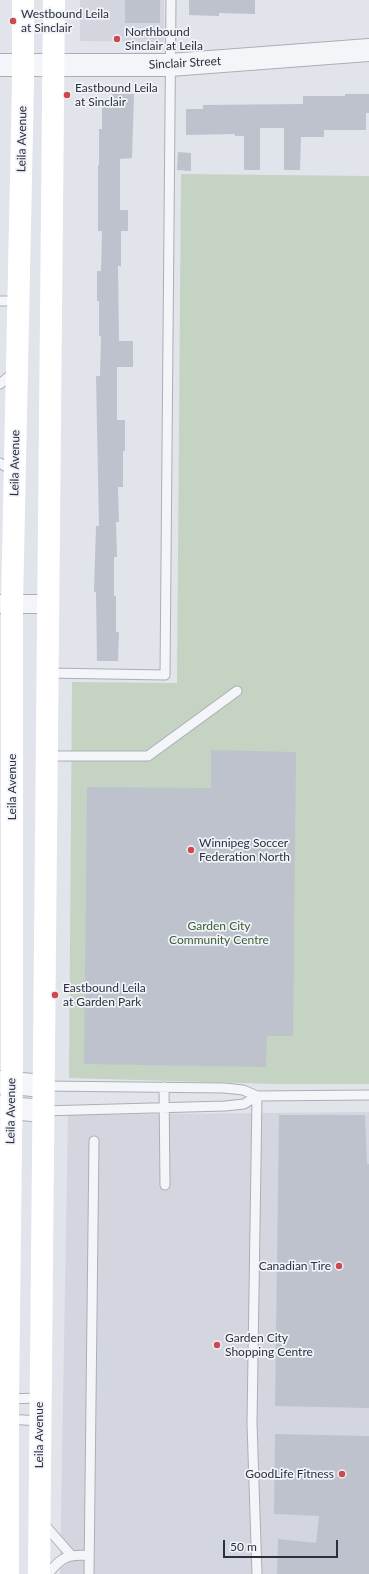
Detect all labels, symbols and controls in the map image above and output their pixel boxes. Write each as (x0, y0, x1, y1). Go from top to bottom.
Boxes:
place label: Westbound Leila at Sinclair (21, 7, 109, 35)
marker: Westbound Leila at Sinclair (8, 16, 18, 26)
place label: Northbound Sinclair at Leila (125, 25, 203, 53)
marker: Northbound Sinclair at Leila (112, 34, 122, 44)
street label: Sinclair Street (148, 54, 222, 72)
place label: Eastbound Leila at Sinclair (75, 81, 158, 109)
marker: Eastbound Leila at Sinclair (62, 90, 72, 100)
street label: Leila Avenue (14, 106, 30, 172)
street label: Leila Avenue (7, 430, 23, 496)
street label: Leila Avenue (5, 754, 19, 820)
place label: Winnipeg Soccer Federation North (199, 836, 290, 864)
marker: Winnipeg Soccer Federation North (186, 845, 196, 855)
park label: Garden City Community Centre (169, 919, 269, 947)
place label: Eastbound Leila at Garden Park (63, 981, 146, 1009)
marker: Eastbound Leila at Garden Park (50, 990, 60, 1000)
street label: Leila Avenue (3, 1078, 19, 1144)
place label: Canadian Tire (259, 1259, 331, 1273)
marker: Canadian Tire (334, 1261, 344, 1271)
place label: Garden City Shopping Centre (225, 1331, 313, 1359)
marker: Garden City Shopping Centre (212, 1340, 222, 1350)
street label: Leila Avenue (32, 1402, 46, 1468)
place label: GoodLife Fitness (245, 1467, 334, 1481)
marker: GoodLife Fitness (337, 1469, 347, 1479)
scale bar (225, 1532, 340, 1558)
text: 50 m (230, 1539, 257, 1554)

